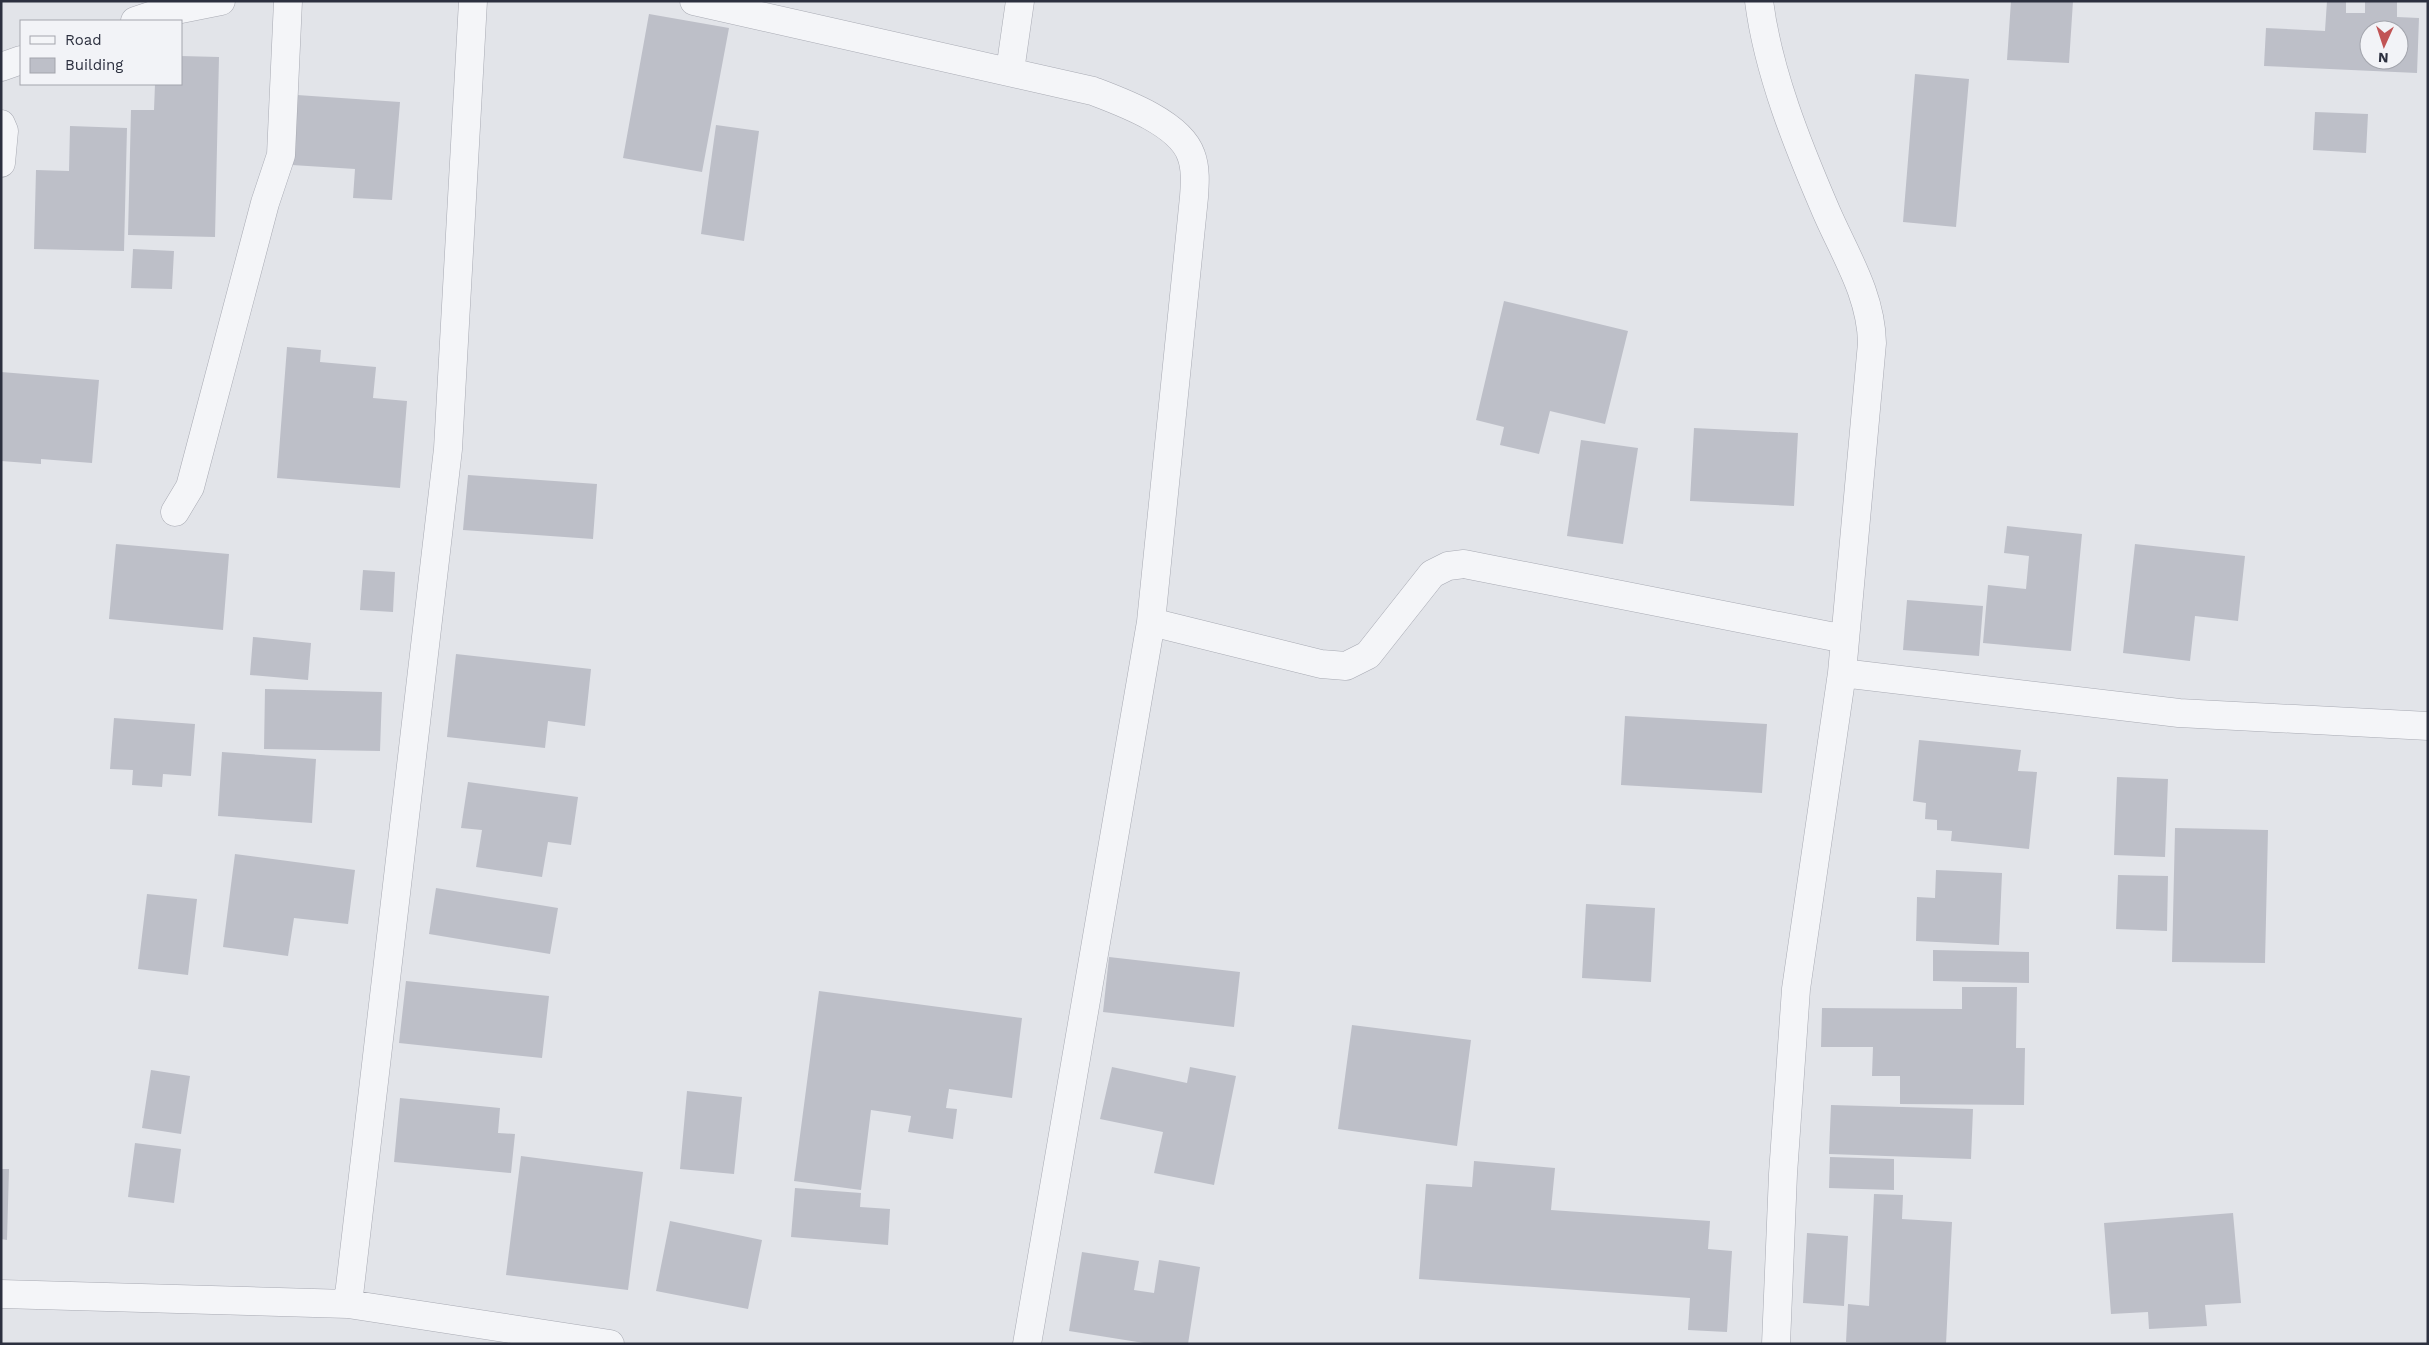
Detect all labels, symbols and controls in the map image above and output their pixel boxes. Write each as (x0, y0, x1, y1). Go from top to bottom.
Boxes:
legend (20, 20, 182, 85)
north arrow (2359, 20, 2409, 70)
text: Road (65, 31, 102, 49)
text: N (2378, 50, 2389, 66)
text: Building (65, 56, 123, 74)

